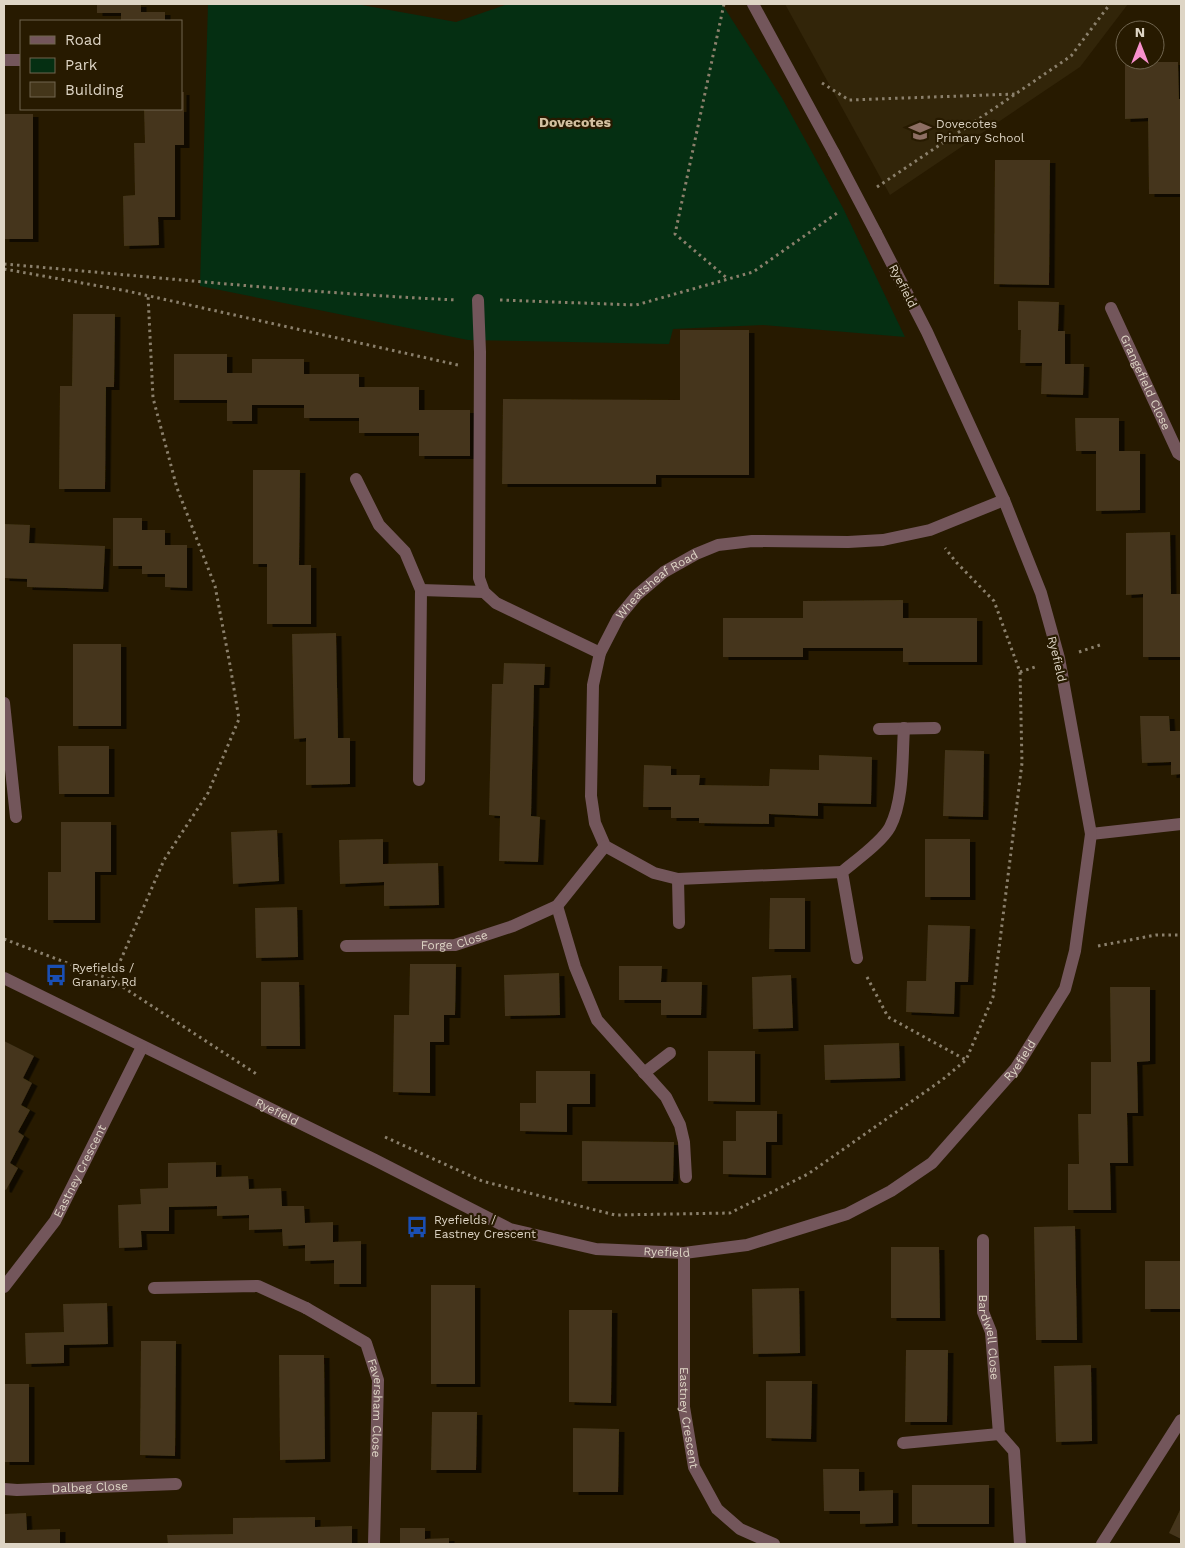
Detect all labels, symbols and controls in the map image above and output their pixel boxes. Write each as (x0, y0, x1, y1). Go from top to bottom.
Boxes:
legend (20, 20, 182, 110)
north arrow (1115, 20, 1165, 70)
text: N (1135, 24, 1145, 40)
text: Road (65, 31, 102, 49)
text: Park (65, 56, 98, 74)
text: Building (65, 81, 123, 99)
district label: Dovecotes (539, 114, 612, 130)
place label: Dovecotes Primary School (936, 117, 1025, 145)
school or university icon: Dovecotes Primary School (907, 118, 933, 144)
street label: Ryefield (886, 262, 920, 310)
street label: Grangefield Close (1117, 333, 1173, 432)
street label: Wheatsheaf Road (613, 547, 700, 622)
street label: Ryefield (1045, 635, 1069, 683)
street label: Forge Close (421, 928, 490, 952)
place label: Ryefields / Granary Rd (72, 961, 137, 989)
bus stop icon: Ryefields / Granary Rd (43, 962, 69, 988)
street label: Ryefield (1001, 1037, 1039, 1084)
street label: Ryefield (253, 1095, 301, 1128)
street label: Eastney Crescent (51, 1122, 109, 1220)
place label: Ryefields / Eastney Crescent (434, 1213, 536, 1241)
bus stop icon: Ryefields / Eastney Crescent (404, 1214, 430, 1240)
street label: Ryefield (643, 1244, 691, 1260)
street label: Bardwell Close (976, 1294, 1002, 1380)
street label: Faversham Close (364, 1357, 385, 1458)
street label: Eastney Crescent (677, 1367, 701, 1469)
street label: Dalbeg Close (51, 1479, 128, 1496)

